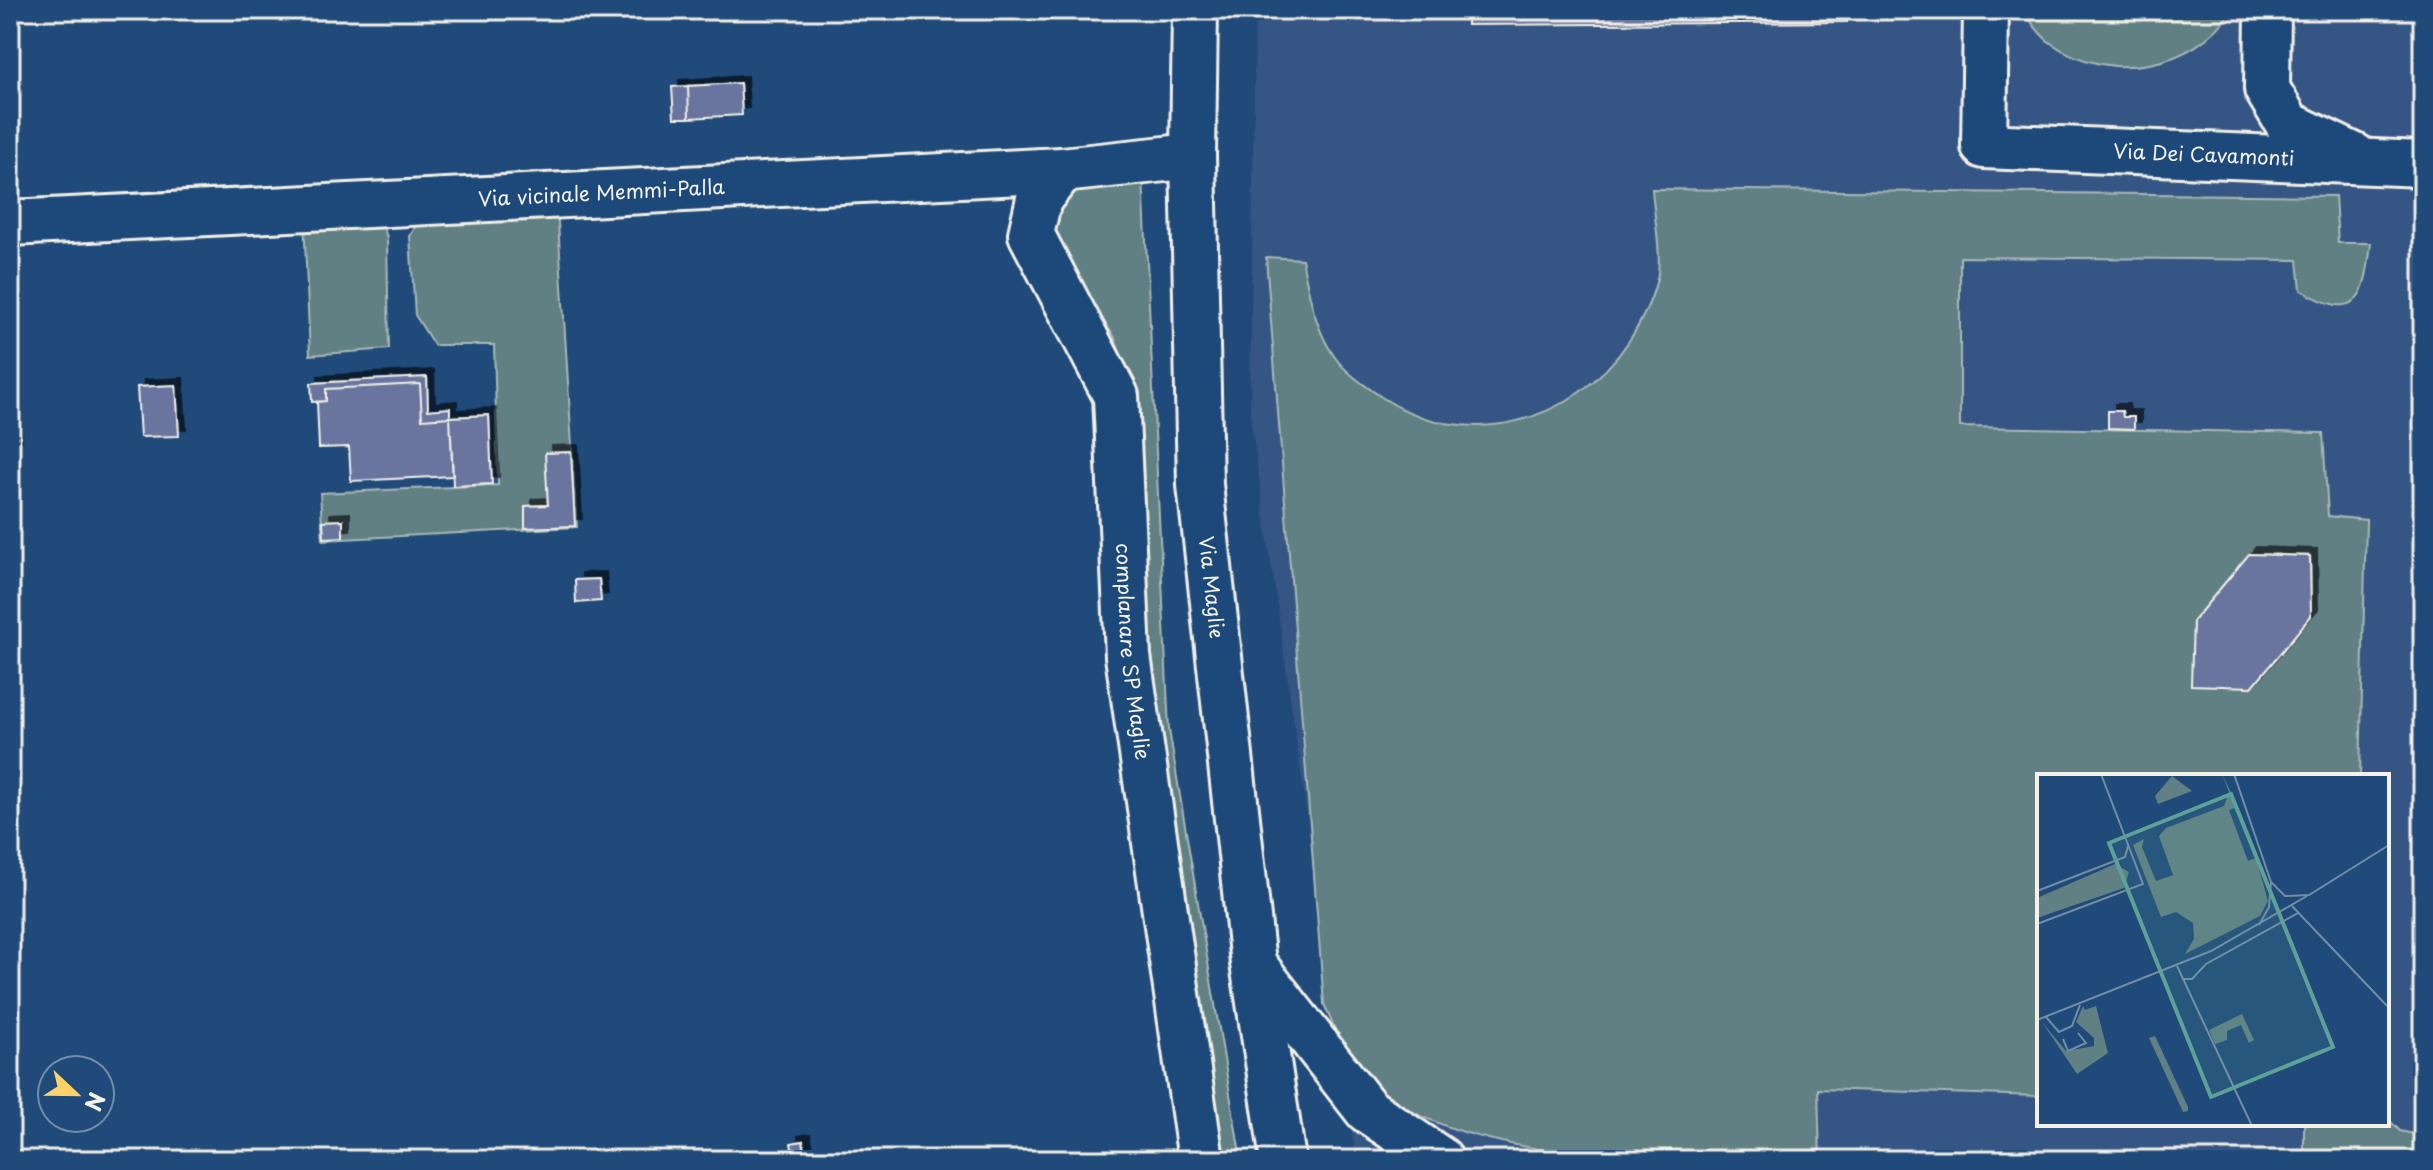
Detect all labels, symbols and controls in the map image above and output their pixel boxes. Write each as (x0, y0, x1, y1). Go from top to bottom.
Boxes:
street label: Via Dei Cavamonti (2113, 135, 2295, 173)
street label: Via vicinale Memmi-Palla (477, 171, 726, 213)
street label: Via Maglie (1192, 534, 1233, 640)
street label: complanare SP Maglie (1109, 542, 1159, 762)
inset map (2037, 774, 2389, 1126)
north arrow (36, 1054, 116, 1134)
text: N (77, 1088, 114, 1116)

